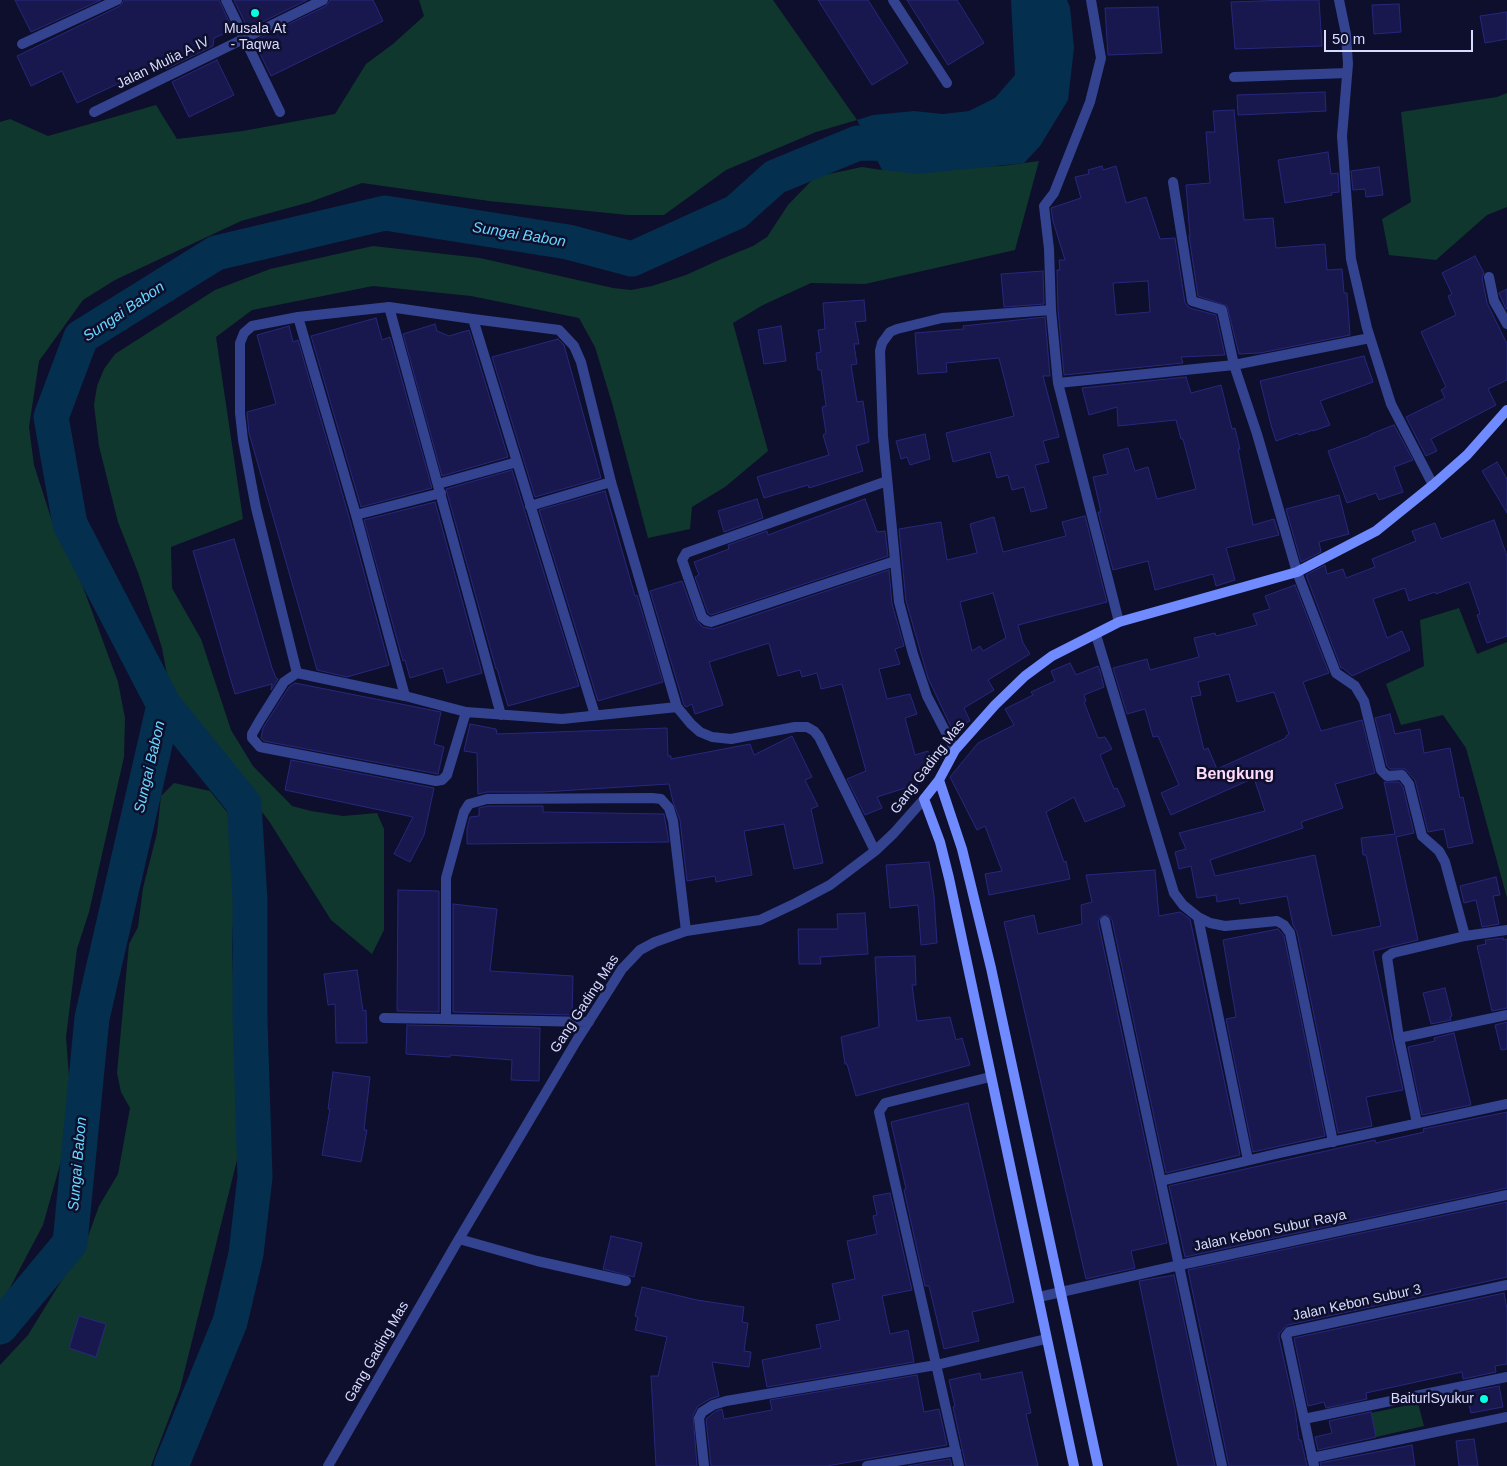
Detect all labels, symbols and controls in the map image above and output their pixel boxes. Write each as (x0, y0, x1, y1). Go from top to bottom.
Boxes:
marker: Musala At - Taqwa (249, 7, 261, 19)
scale bar (1327, 20, 1476, 52)
place label: Musala At - Taqwa (224, 21, 286, 54)
text: 50 m (1332, 30, 1365, 47)
street label: Jalan Mulia A IV (114, 33, 212, 93)
water label: Sungai Babon (471, 219, 567, 251)
water label: Sungai Babon (80, 278, 168, 346)
street label: Gang Gading Mas (887, 717, 969, 817)
water label: Sungai Babon (131, 719, 169, 815)
district label: Bengkung (1196, 765, 1274, 785)
street label: Gang Gading Mas (547, 952, 623, 1056)
water label: Sungai Babon (65, 1116, 91, 1212)
street label: Jalan Kebon Subur Raya (1192, 1207, 1348, 1255)
street label: Jalan Kebon Subur 3 (1291, 1281, 1423, 1325)
street label: Gang Gading Mas (341, 1299, 413, 1405)
place label: BaiturlSyukur (1391, 1391, 1474, 1407)
marker: BaiturlSyukur (1478, 1393, 1490, 1405)

